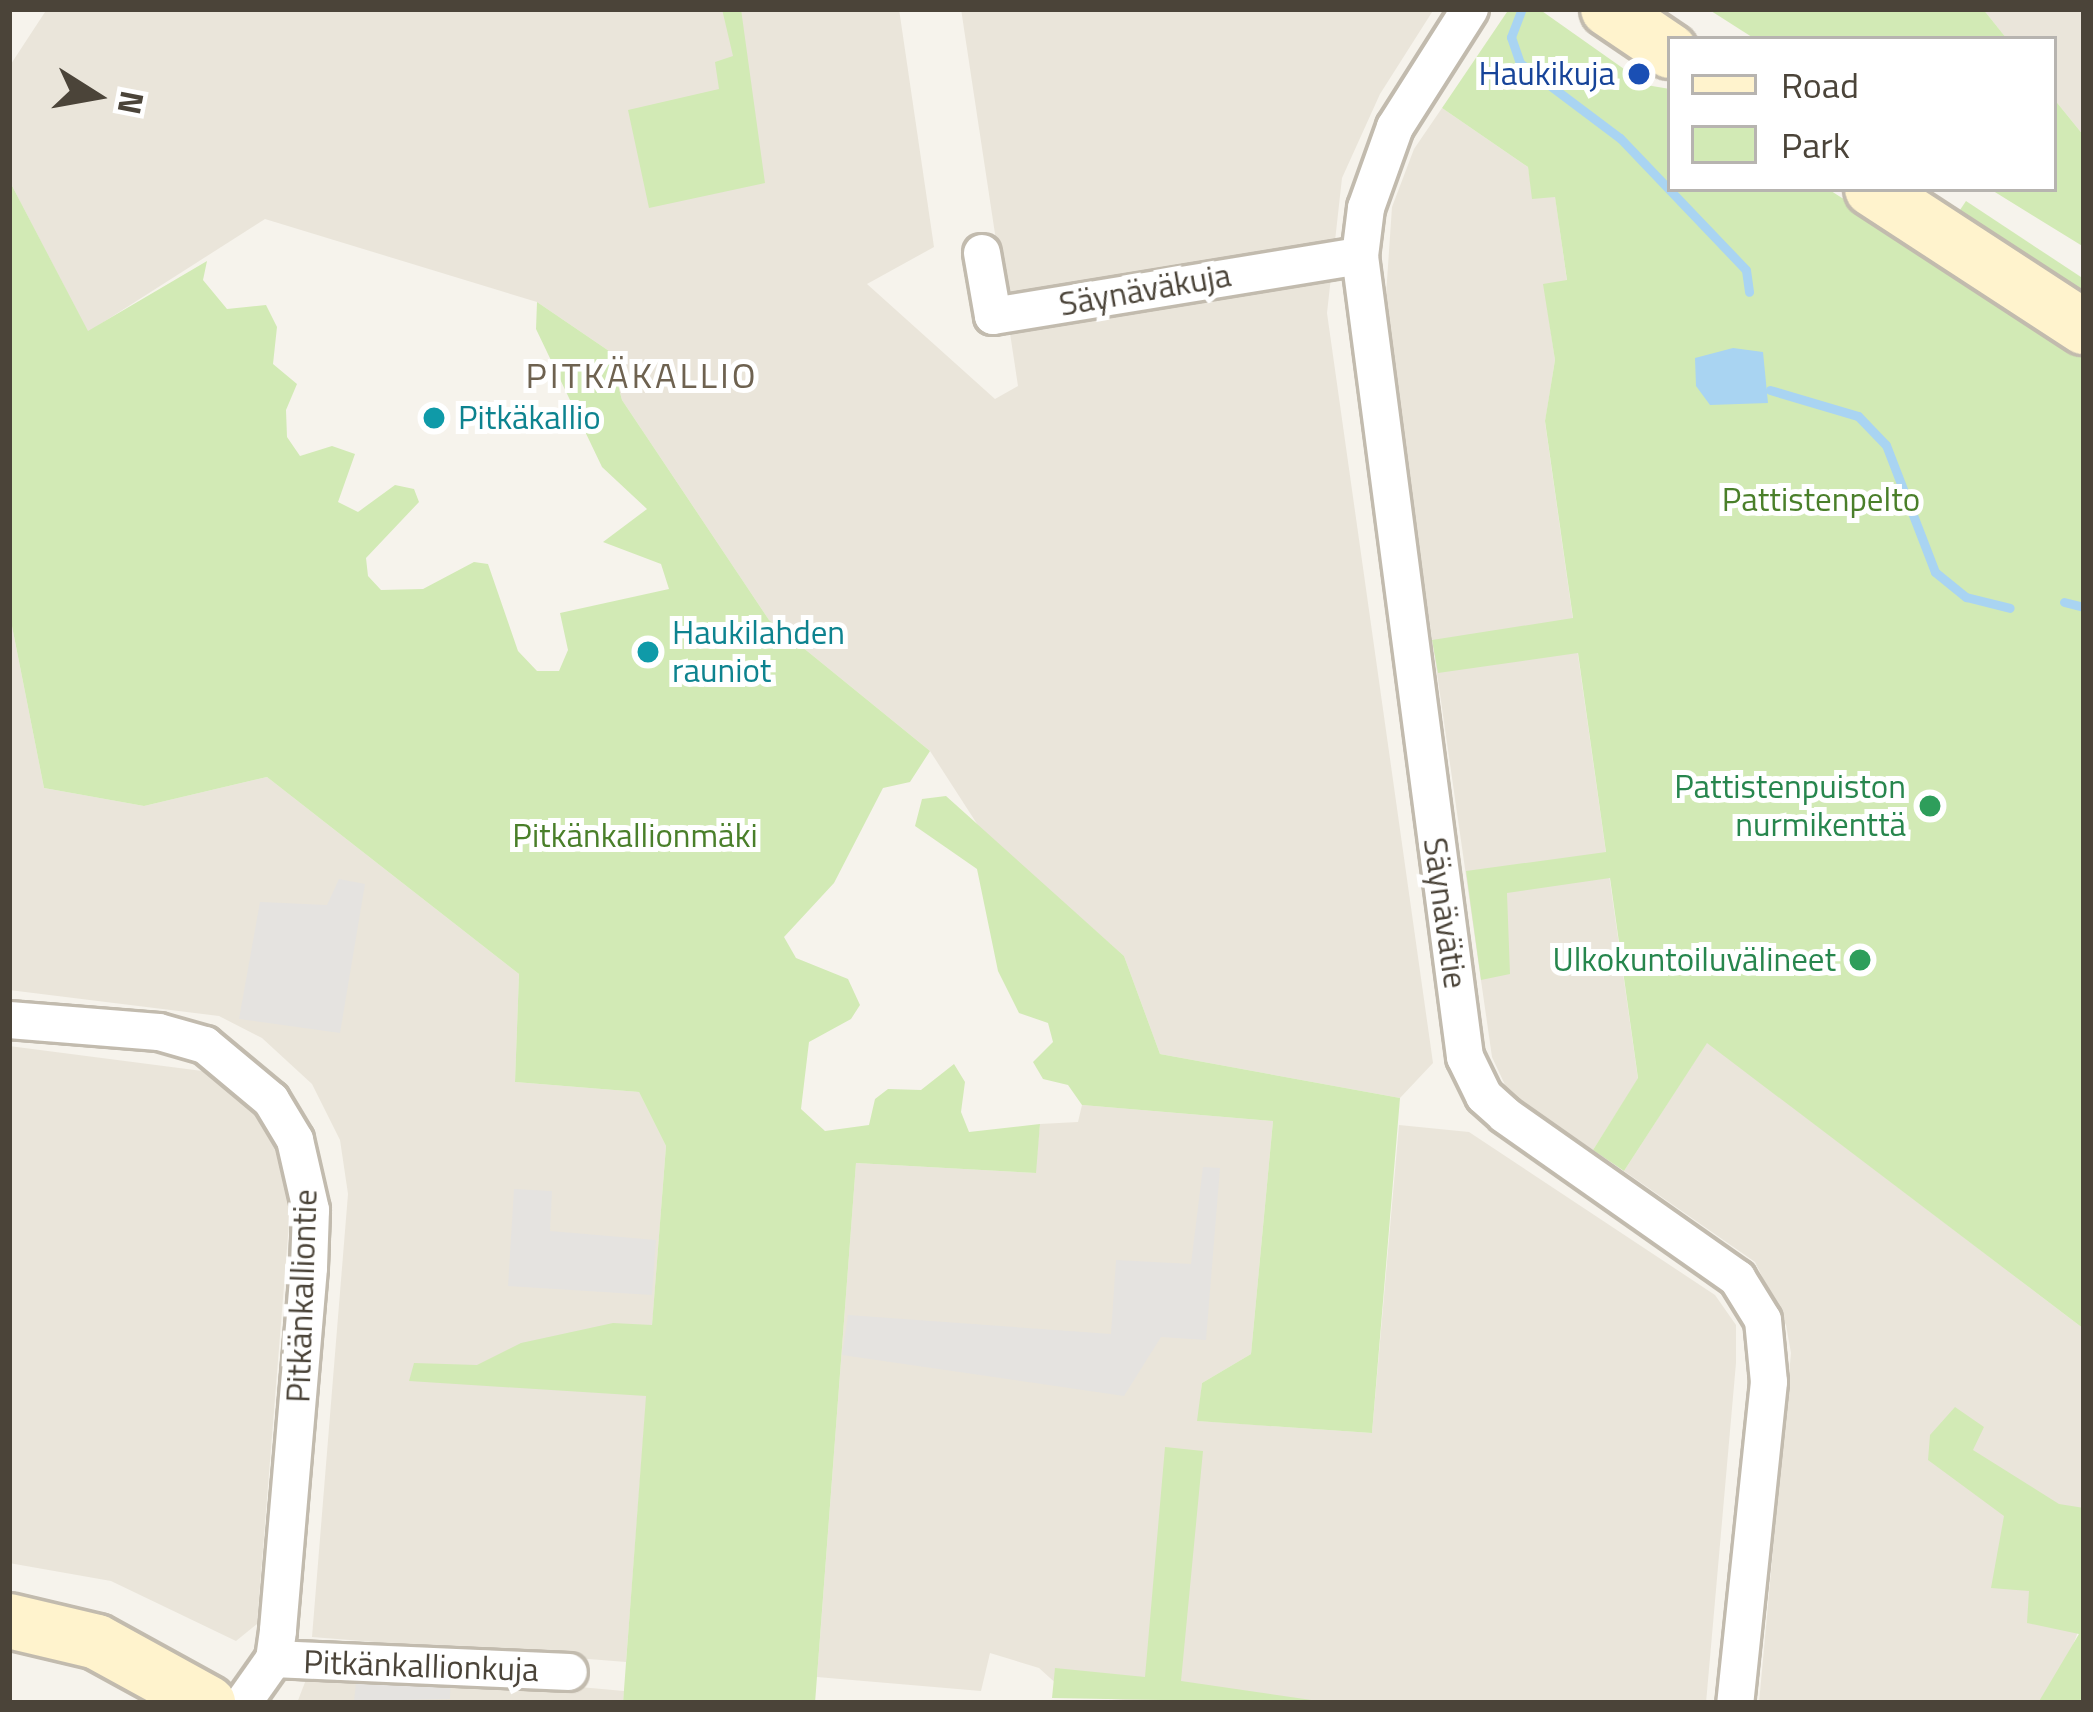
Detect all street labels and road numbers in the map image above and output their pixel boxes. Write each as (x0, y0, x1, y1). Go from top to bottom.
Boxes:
street label: Säynäväkuja (1056, 255, 1234, 325)
street label: Säynävätie (1415, 835, 1475, 991)
street label: Pitkänkalliontie (278, 1189, 326, 1403)
street label: Pitkänkallionkuja (303, 1642, 539, 1690)

